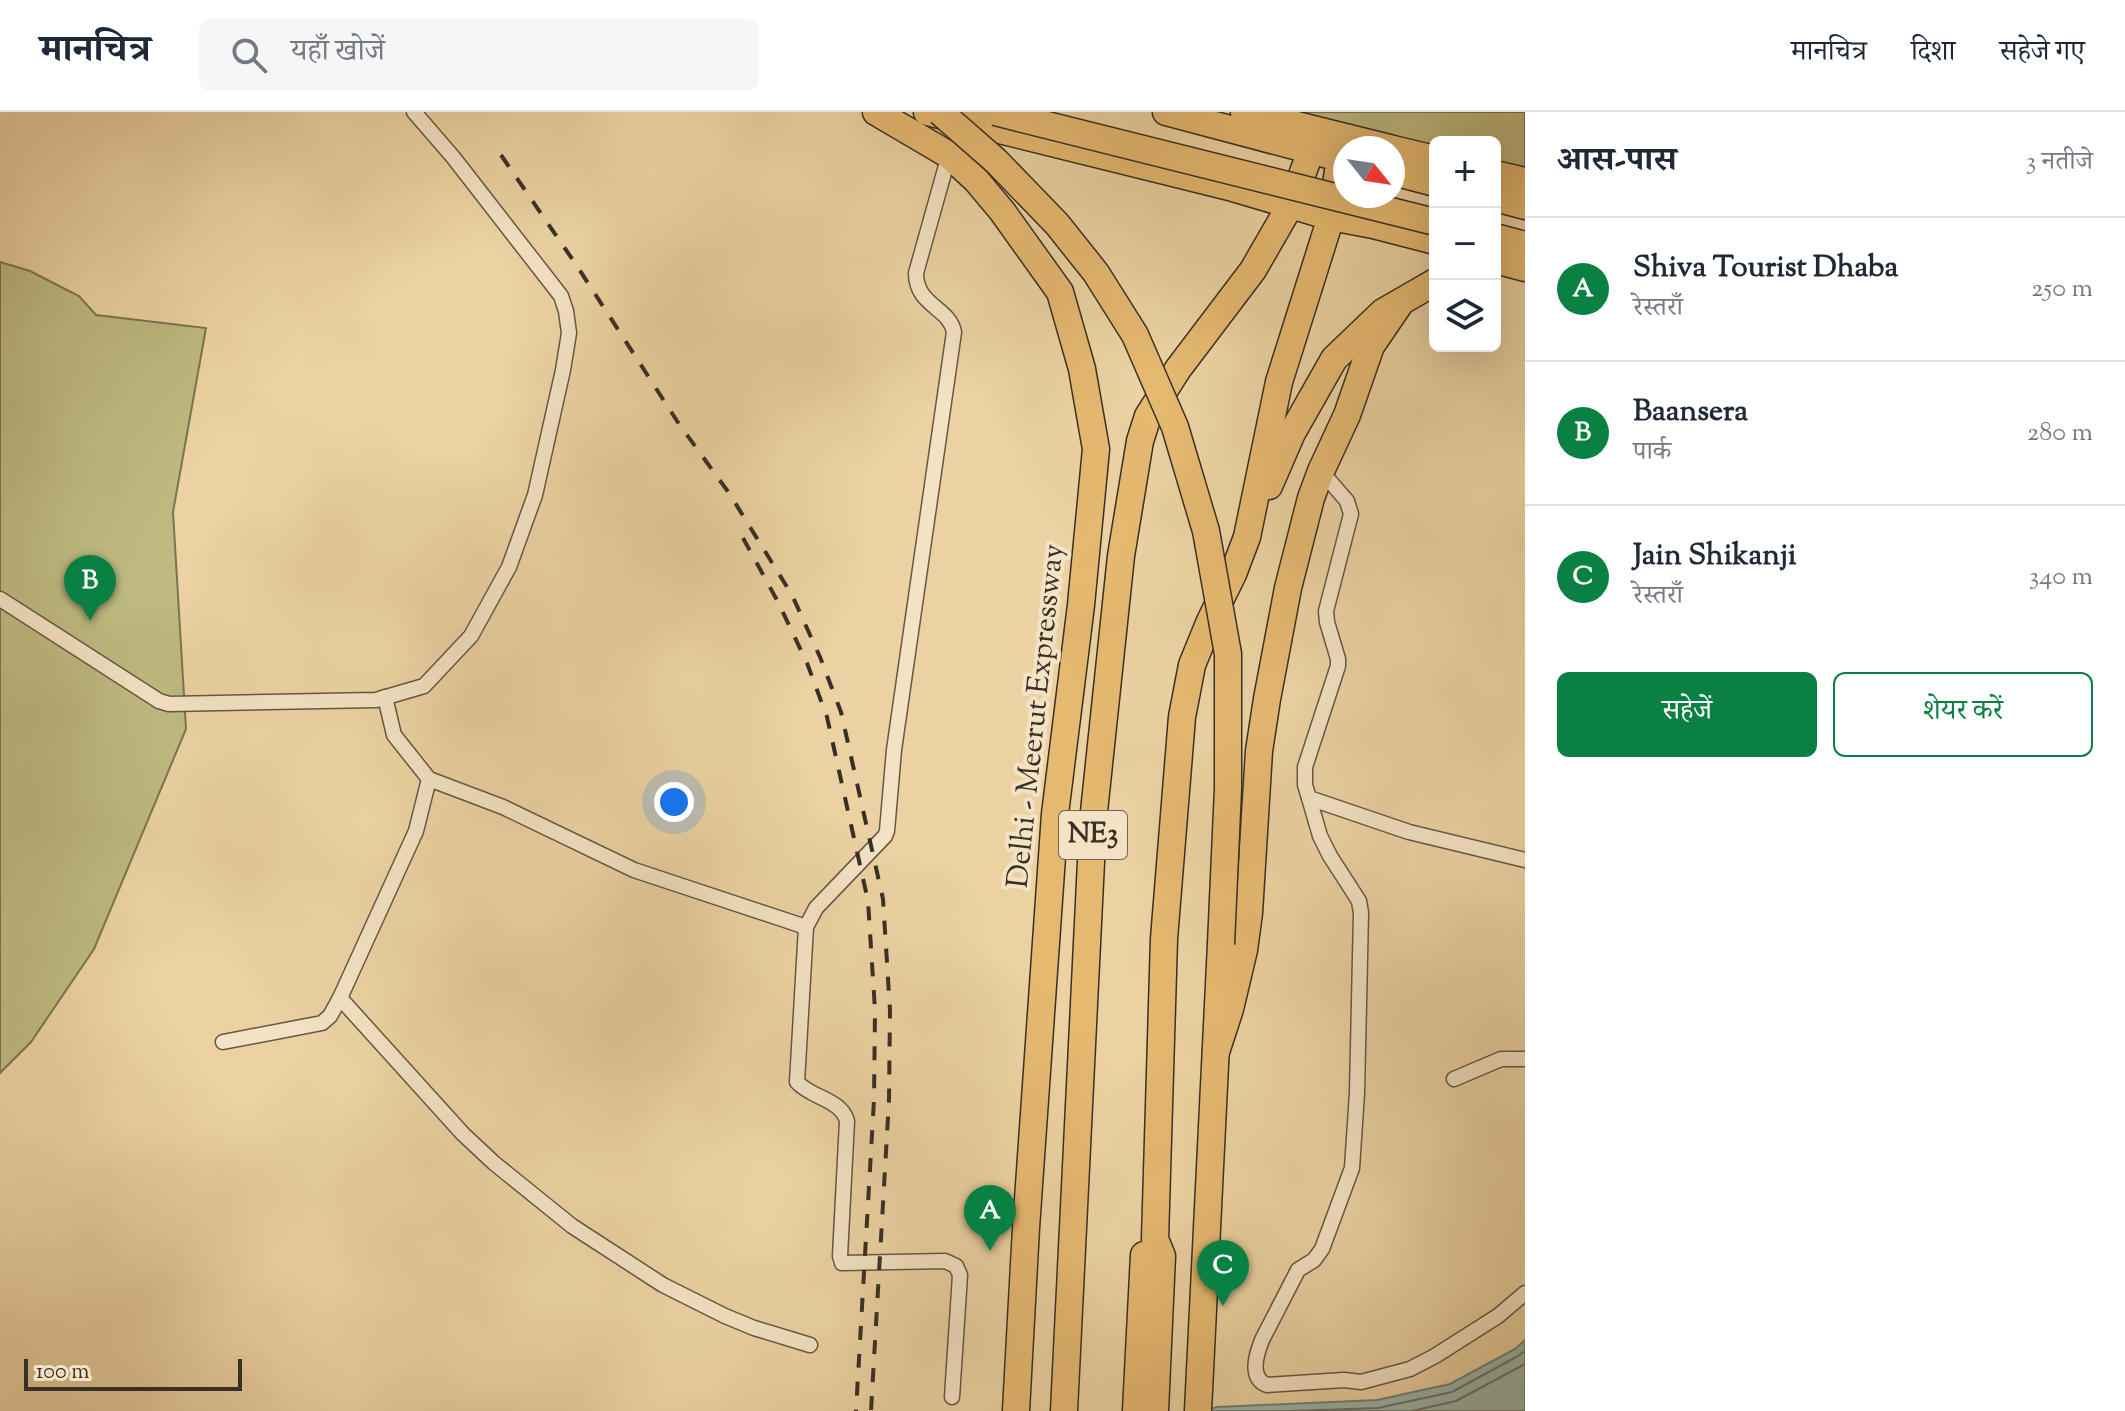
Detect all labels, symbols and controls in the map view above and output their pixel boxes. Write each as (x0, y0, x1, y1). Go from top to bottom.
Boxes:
search box (199, 19, 759, 91)
text: मानचित्र (40, 25, 151, 79)
text: यहाँ खोजें (291, 31, 385, 74)
icon: search (227, 33, 271, 77)
text: मानचित्र (1791, 33, 1867, 73)
text: दिशा (1911, 33, 1955, 73)
text: सहेजे गए (1999, 33, 2085, 73)
north arrow (1333, 136, 1405, 208)
map controls (1429, 136, 1501, 352)
button: + (1429, 136, 1501, 208)
text: आस-पास (1557, 137, 1677, 186)
text: 3 नतीजे (2026, 144, 2093, 181)
button: − (1429, 208, 1501, 280)
text: Shiva Tourist Dhaba (1633, 247, 1898, 290)
text: A (1572, 271, 1594, 308)
text: 250 m (2031, 271, 2093, 308)
button: layers (1429, 280, 1501, 352)
text: रेस्तराँ (1633, 290, 1683, 327)
text: Baansera (1633, 391, 1748, 434)
text: B (1575, 415, 1591, 452)
text: 280 m (2027, 415, 2093, 452)
text: पार्क (1633, 434, 1671, 471)
text: Jain Shikanji (1633, 535, 1796, 578)
street label: Delhi - Meerut Expressway (998, 542, 1076, 890)
pin: B (64, 555, 116, 621)
text: C (1573, 559, 1593, 596)
text: 340 m (2029, 559, 2093, 596)
text: रेस्तराँ (1633, 578, 1683, 615)
button: सहेजें (1557, 672, 1817, 757)
button: शेयर करें (1833, 672, 2093, 757)
your location (654, 782, 694, 822)
road number: NE3 (1059, 811, 1127, 859)
pin: A (964, 1185, 1016, 1251)
pin: C (1197, 1240, 1249, 1306)
scale bar (24, 1355, 242, 1391)
text: 100 m (36, 1357, 89, 1389)

